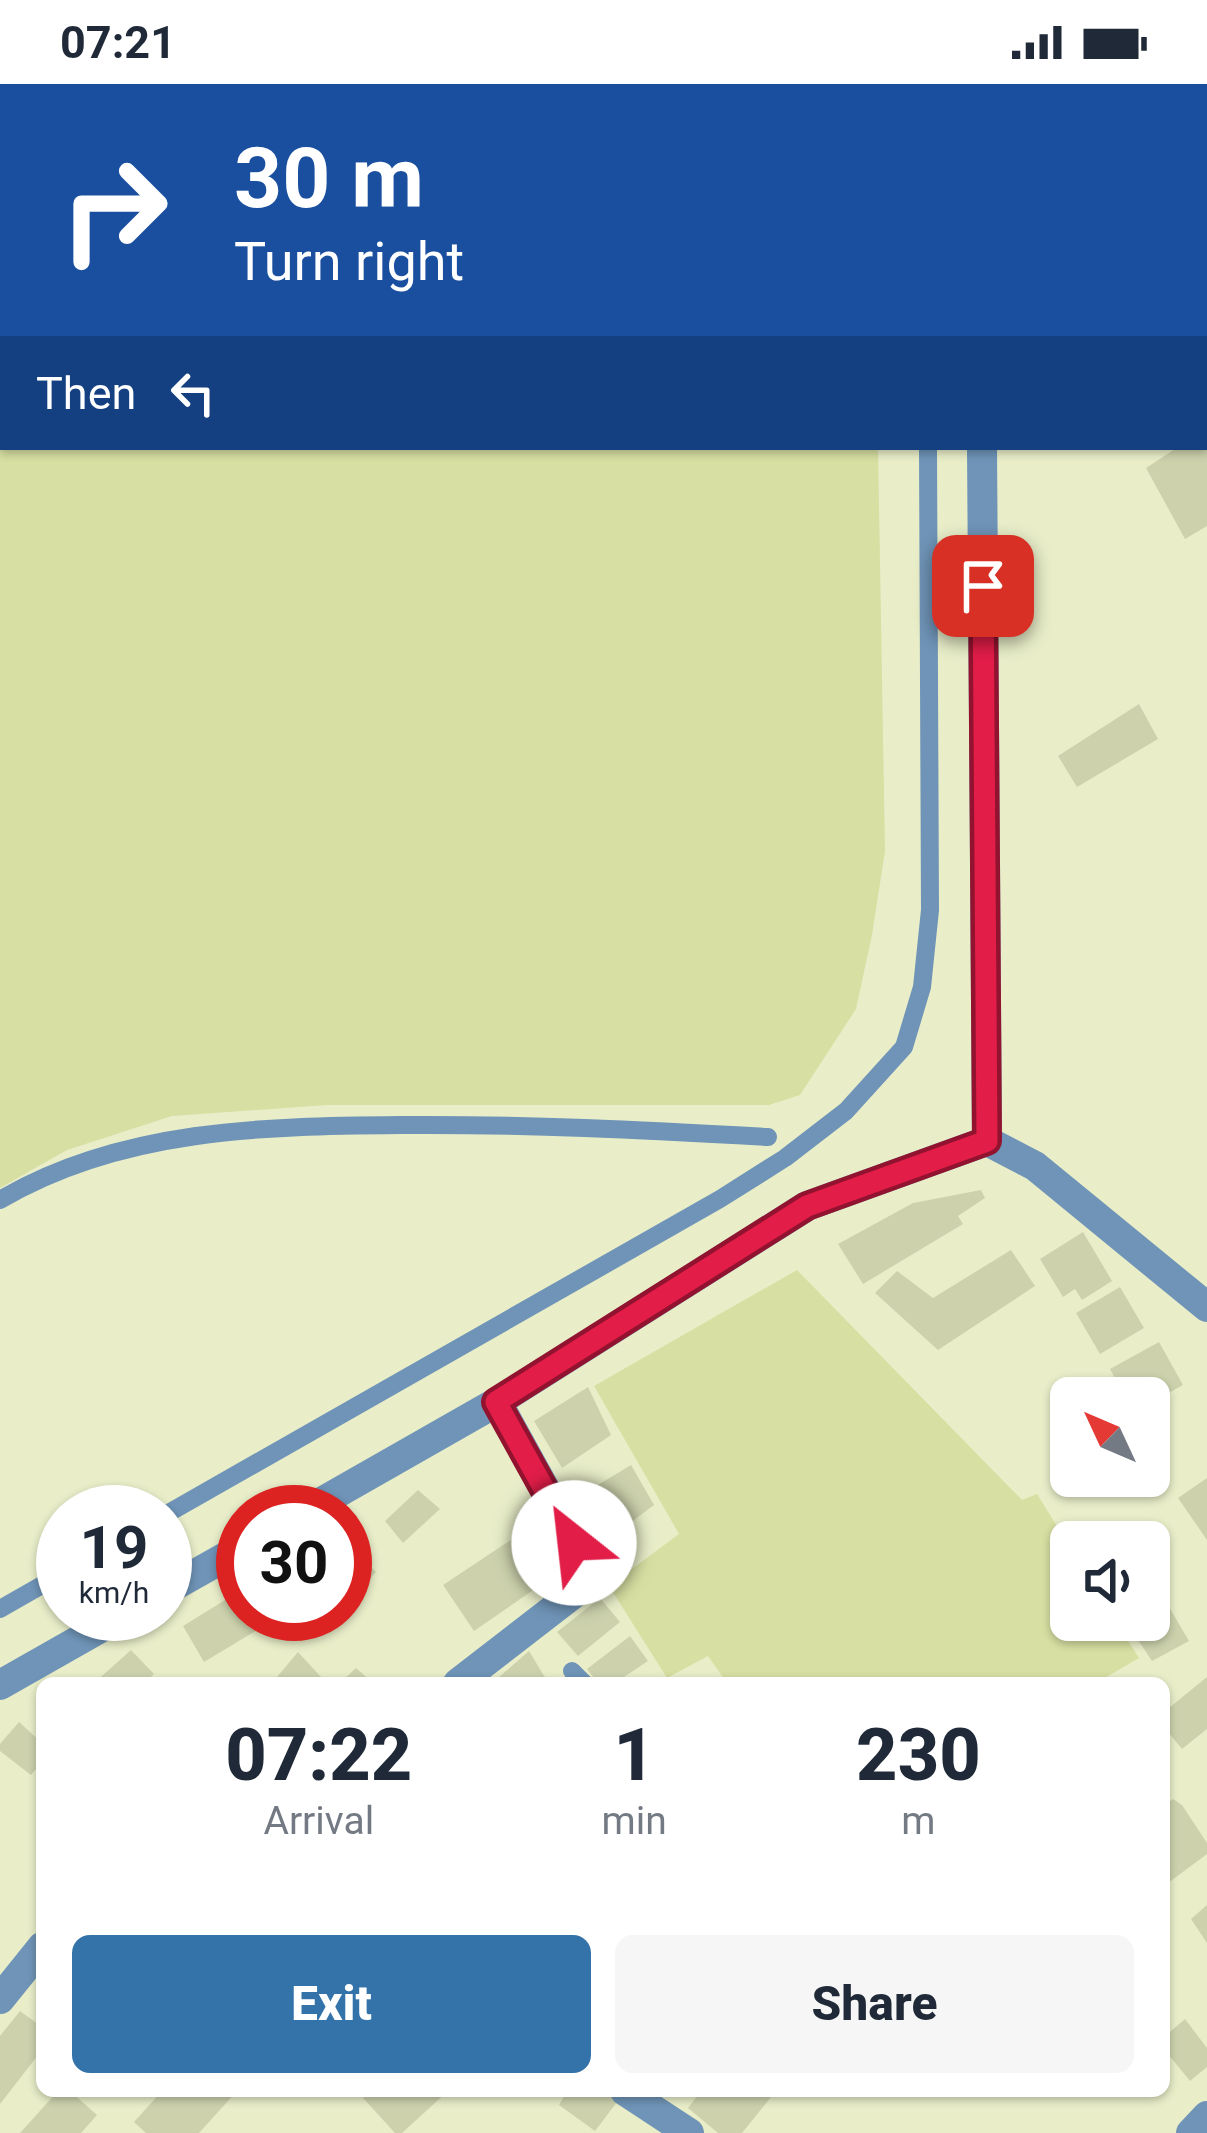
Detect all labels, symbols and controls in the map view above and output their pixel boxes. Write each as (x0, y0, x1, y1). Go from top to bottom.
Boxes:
text: 07:21 (60, 16, 176, 69)
text: 30 m (234, 129, 424, 228)
icon: right (36, 132, 192, 288)
text: Turn right (234, 230, 464, 293)
icon: left (160, 360, 226, 426)
text: Then (36, 367, 136, 420)
pin (932, 535, 1034, 637)
icon: arrive (950, 553, 1016, 619)
north arrow (1050, 1377, 1170, 1497)
map controls (1050, 1377, 1170, 1641)
position arrow (511, 1480, 637, 1606)
speed limit sign: 30 (216, 1485, 372, 1641)
text: 19 (80, 1512, 148, 1583)
button: sound (1050, 1521, 1170, 1641)
text: km/h (79, 1575, 149, 1610)
text: 07:22 (225, 1713, 412, 1798)
text: 1 (613, 1713, 655, 1798)
text: 230 (856, 1713, 981, 1798)
text: Arrival (263, 1798, 374, 1844)
text: min (602, 1798, 667, 1844)
text: m (901, 1798, 935, 1844)
button: Exit (72, 1935, 591, 2073)
button: Share (615, 1935, 1134, 2073)

